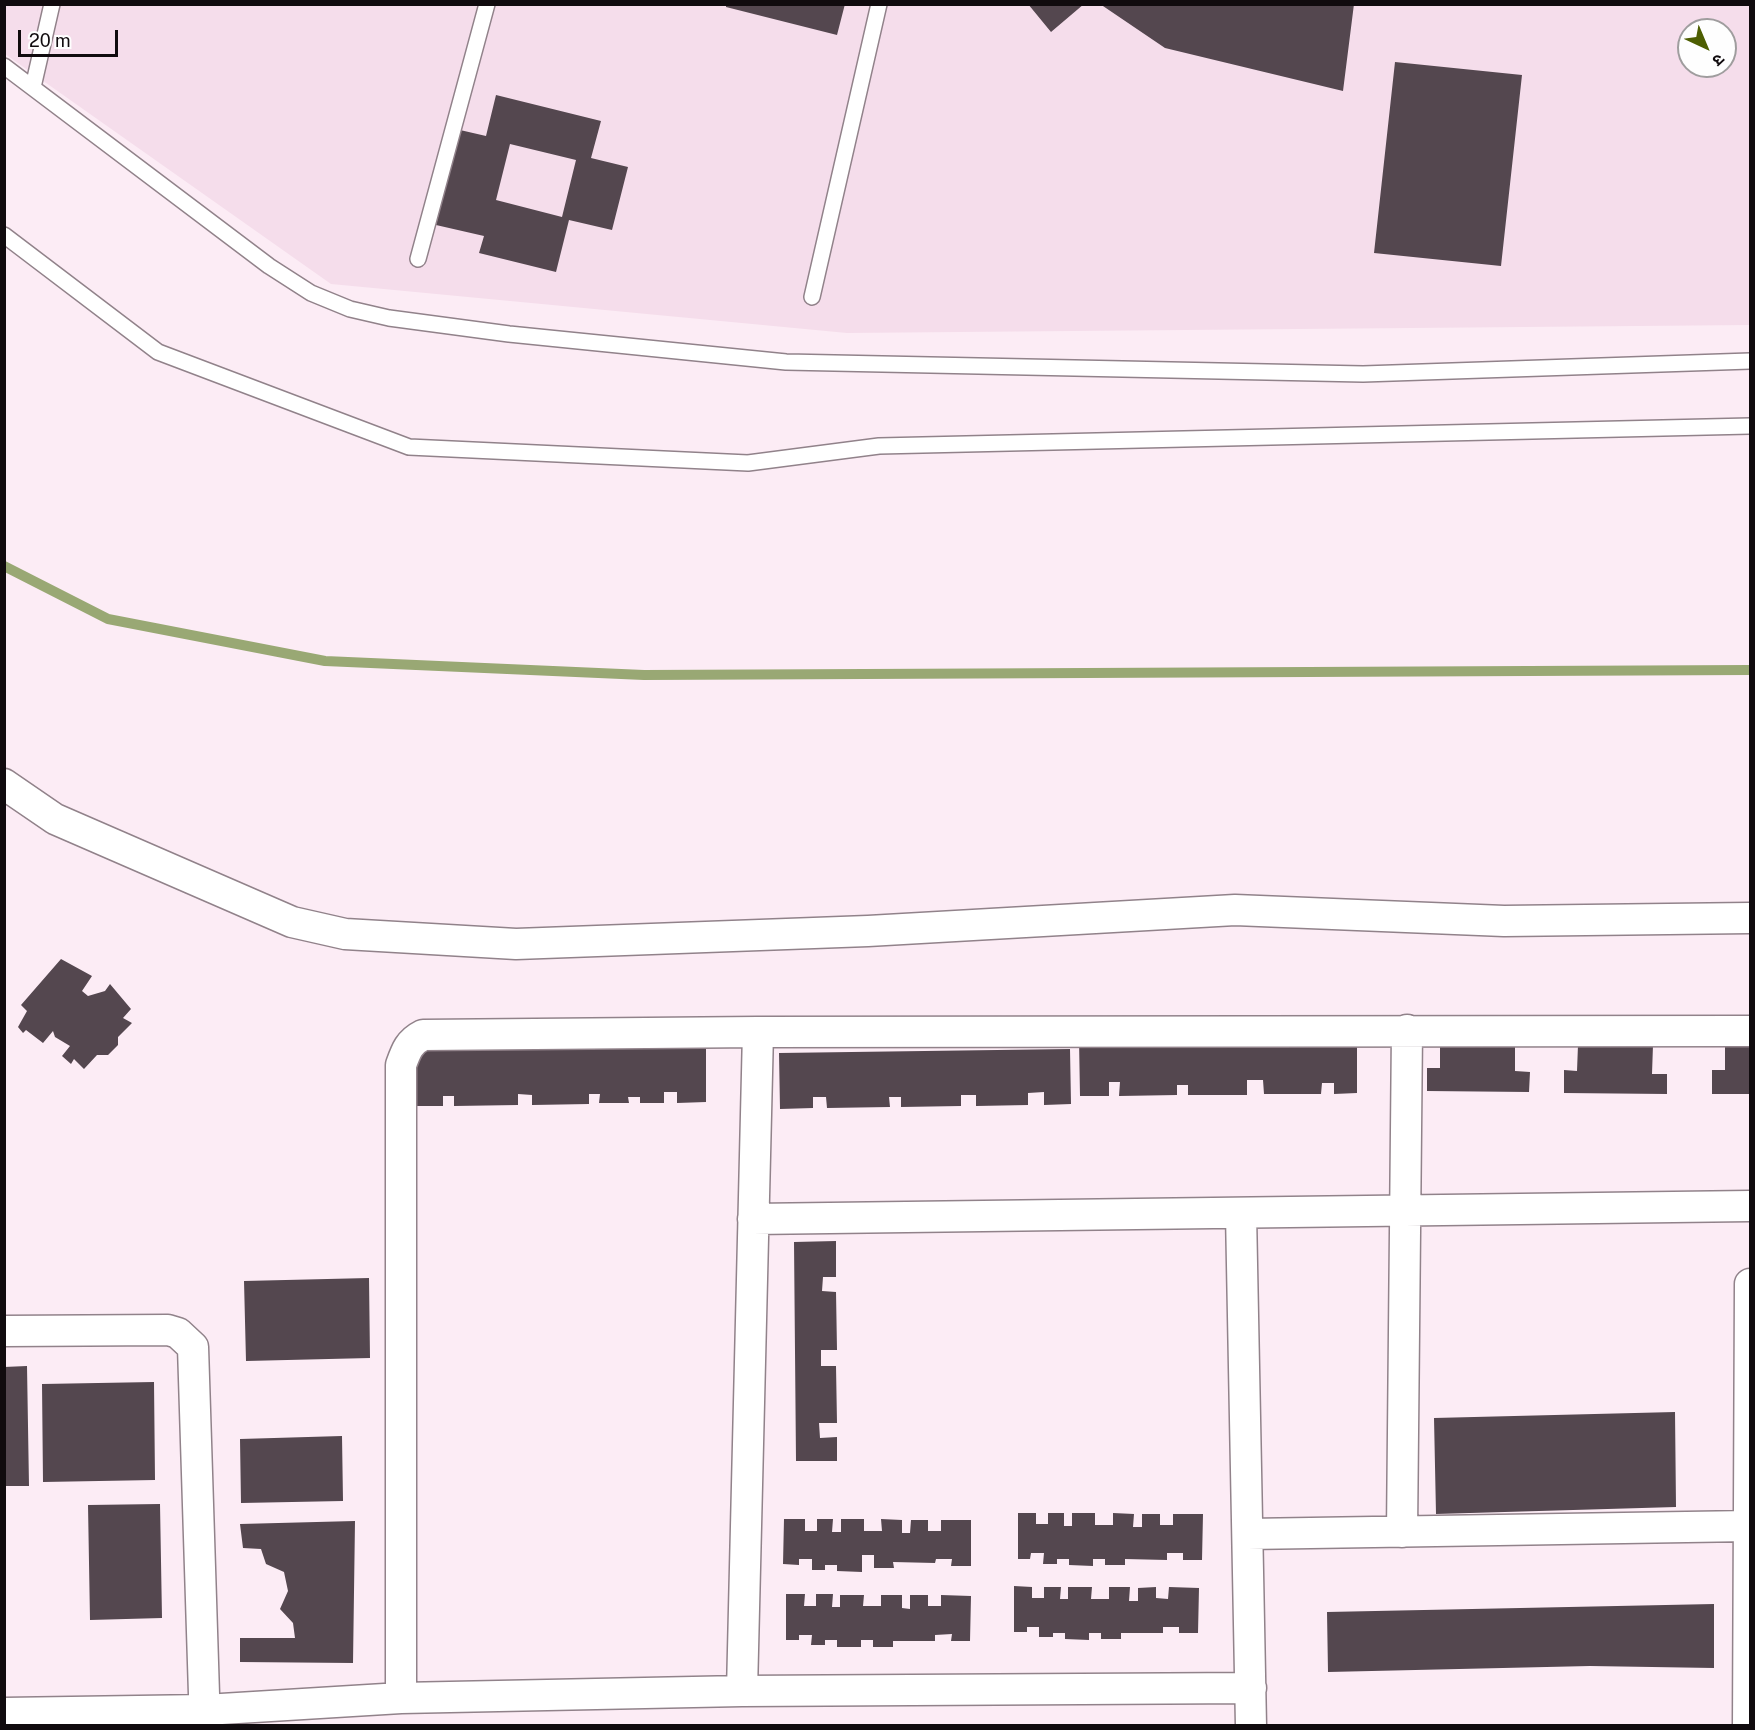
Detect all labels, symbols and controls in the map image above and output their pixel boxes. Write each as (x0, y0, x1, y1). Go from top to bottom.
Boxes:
scale bar (21, 18, 122, 56)
north arrow (1677, 18, 1737, 78)
text: 20 m (29, 30, 71, 51)
text: उ (1708, 50, 1728, 70)

